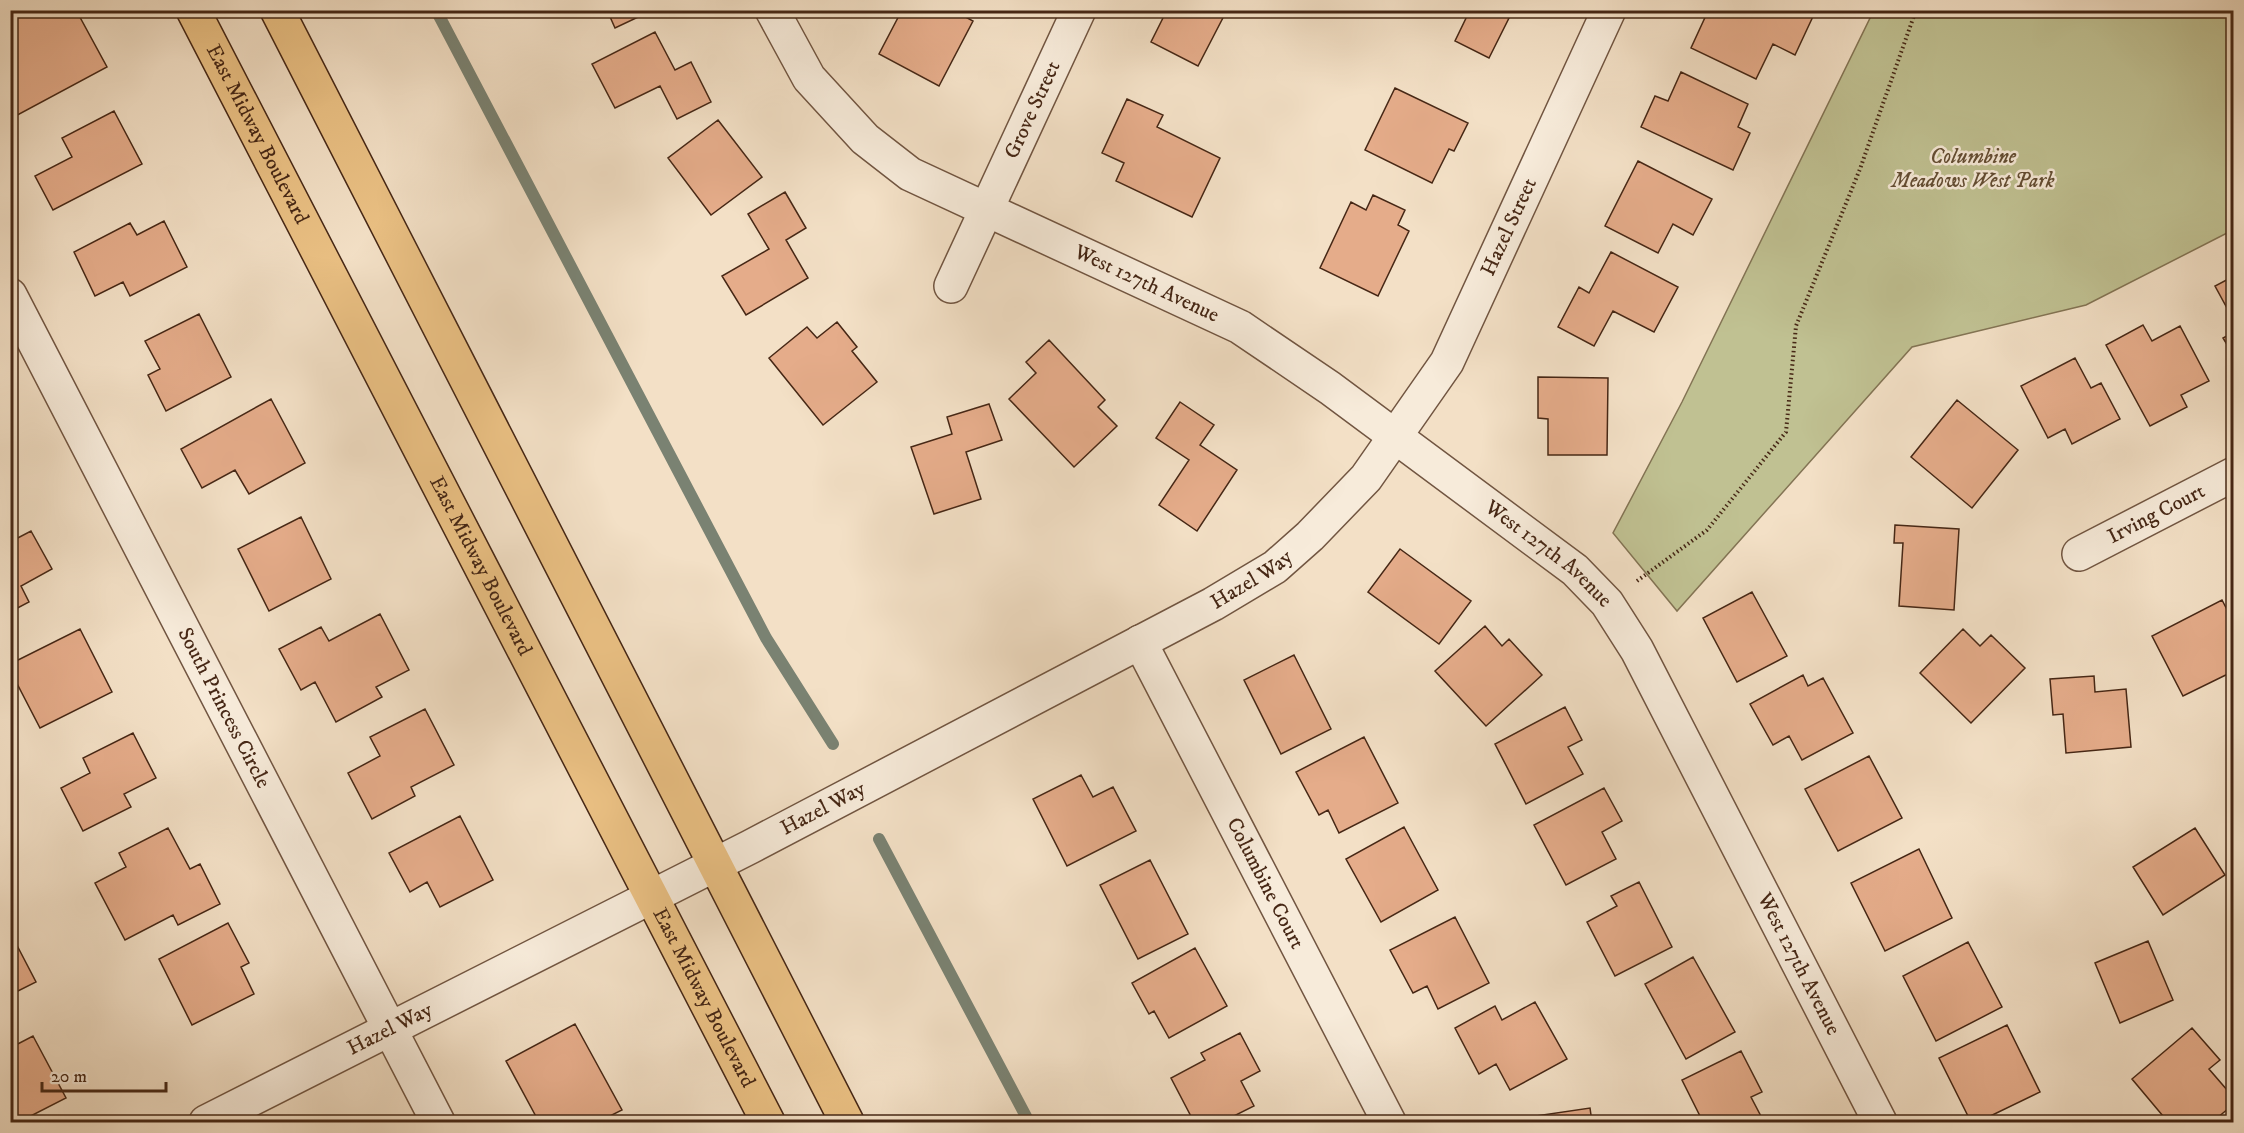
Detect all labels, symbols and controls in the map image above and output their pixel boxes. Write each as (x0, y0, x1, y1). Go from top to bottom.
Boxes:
street label: East Midway Boulevard (200, 40, 315, 229)
street label: Grove Street (999, 57, 1067, 163)
park label: Columbine Meadows West Park (1889, 144, 2055, 194)
street label: Hazel Street (1475, 174, 1543, 280)
street label: West 127th Avenue (1069, 239, 1223, 329)
street label: East Midway Boulevard (423, 472, 538, 661)
street label: Irving Court (2103, 478, 2210, 550)
street label: West 127th Avenue (1479, 494, 1618, 613)
street label: Hazel Way (1206, 544, 1299, 615)
street label: South Princess Circle (171, 623, 276, 793)
street label: Hazel Way (776, 775, 871, 842)
street label: Columbine Court (1220, 813, 1310, 954)
street label: West 127th Avenue (1751, 888, 1846, 1040)
street label: East Midway Boulevard (647, 903, 761, 1092)
street label: Hazel Way (343, 996, 438, 1061)
scale bar (42, 1055, 166, 1093)
text: 20 m (51, 1066, 87, 1088)

